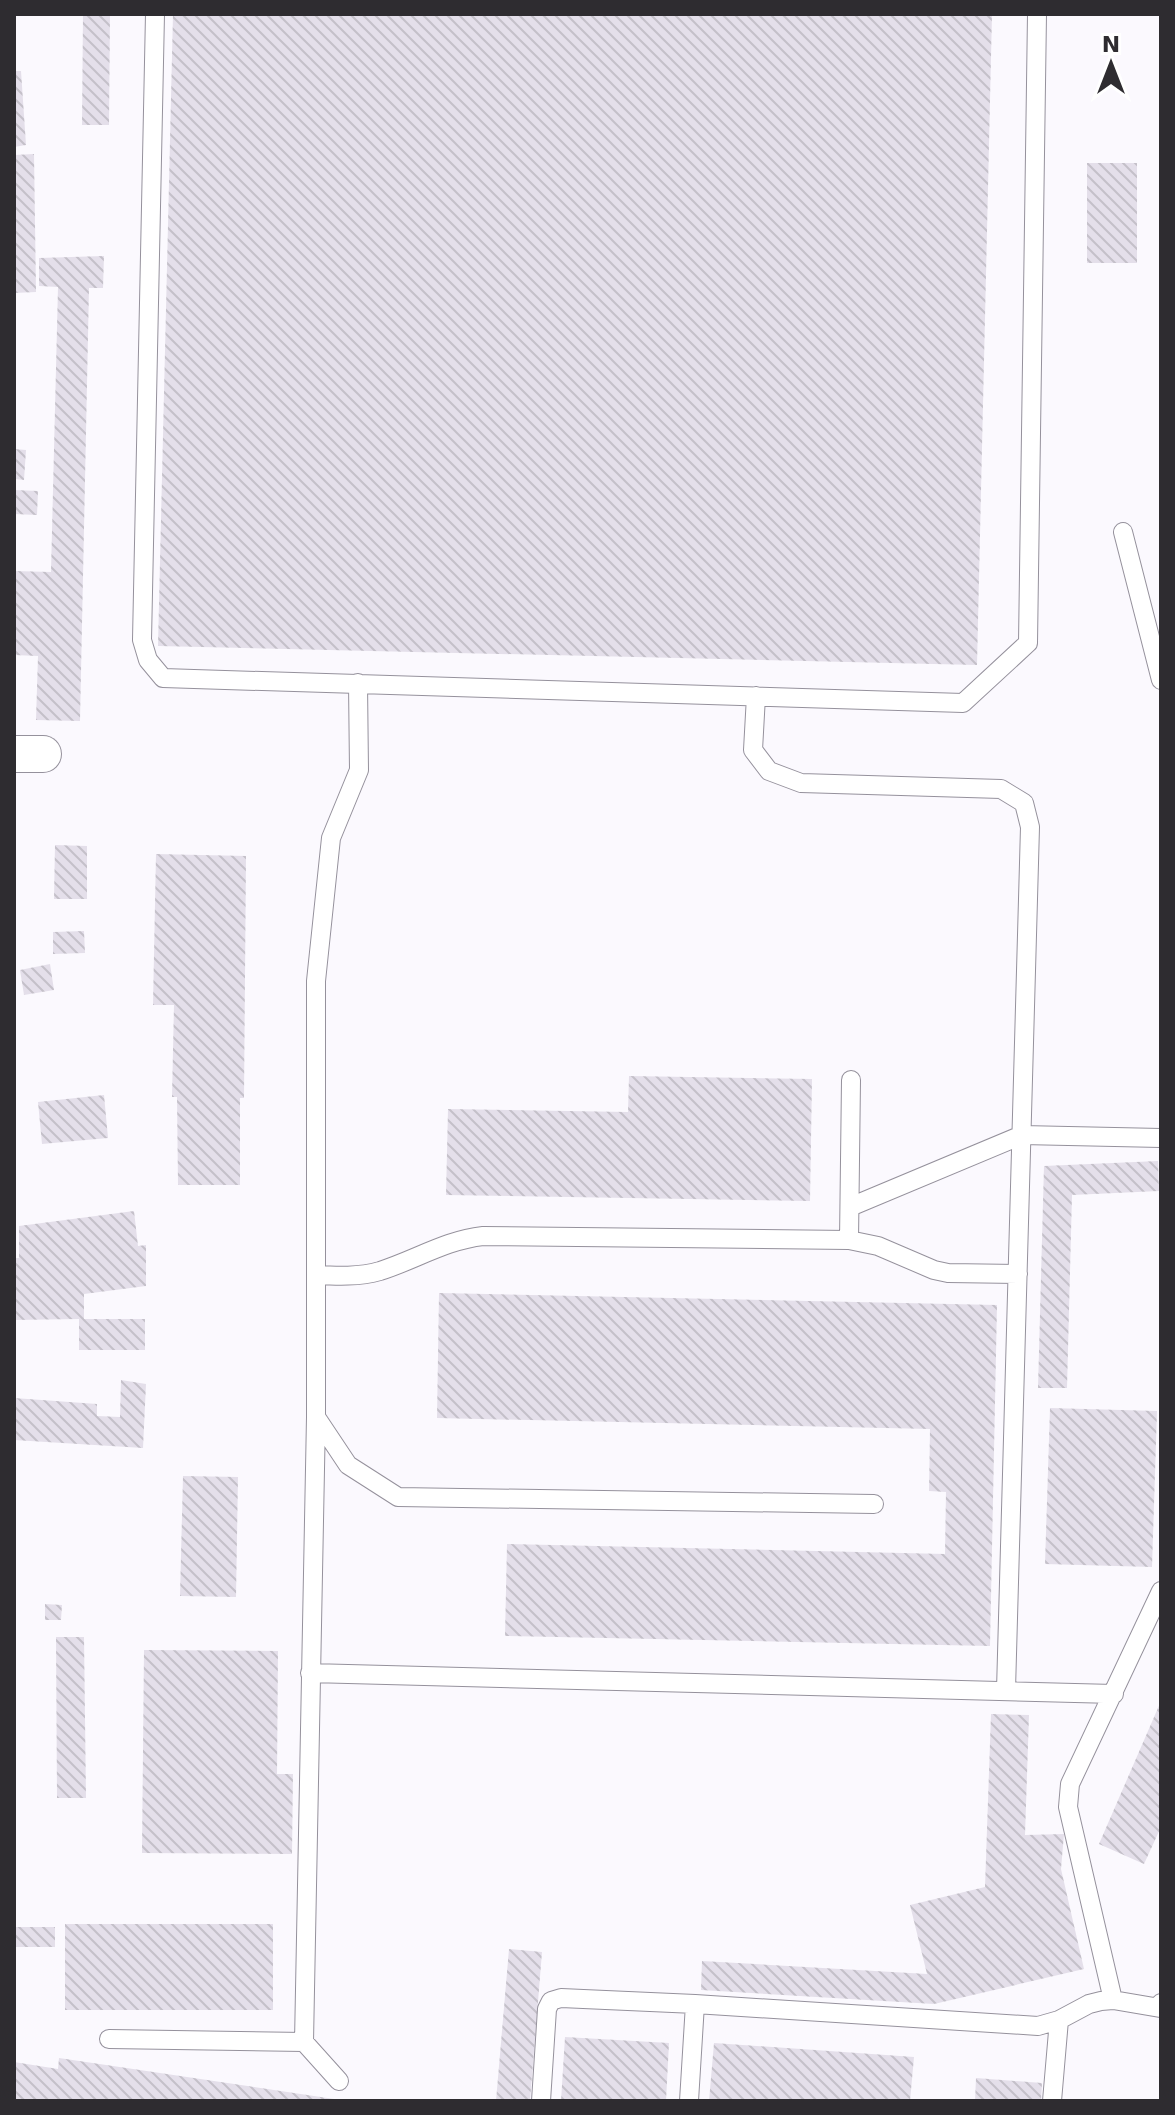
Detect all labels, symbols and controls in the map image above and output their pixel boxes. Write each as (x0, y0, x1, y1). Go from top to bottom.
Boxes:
north arrow (1071, 24, 1151, 104)
text: N (1102, 32, 1120, 57)

